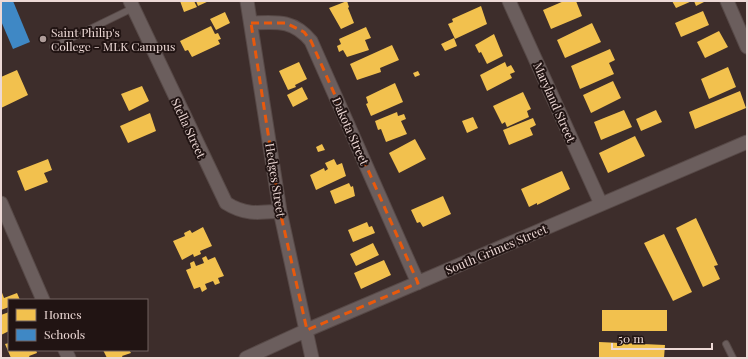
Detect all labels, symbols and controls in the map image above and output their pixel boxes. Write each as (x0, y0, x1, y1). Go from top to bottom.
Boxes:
place label: Saint Philip's College - MLK Campus (51, 24, 175, 54)
marker: Saint Philip's College - MLK Campus (38, 34, 48, 44)
street label: Maryland Street (530, 59, 580, 145)
street label: Stella Street (168, 95, 210, 161)
street label: Dakota Street (329, 95, 373, 168)
street label: Hedges Street (262, 142, 290, 219)
street label: South Grimes Street (443, 220, 550, 278)
legend (8, 299, 148, 351)
text: Homes (44, 306, 82, 322)
scale bar (612, 325, 712, 351)
text: Schools (44, 326, 85, 342)
text: 50 m (618, 330, 644, 346)

